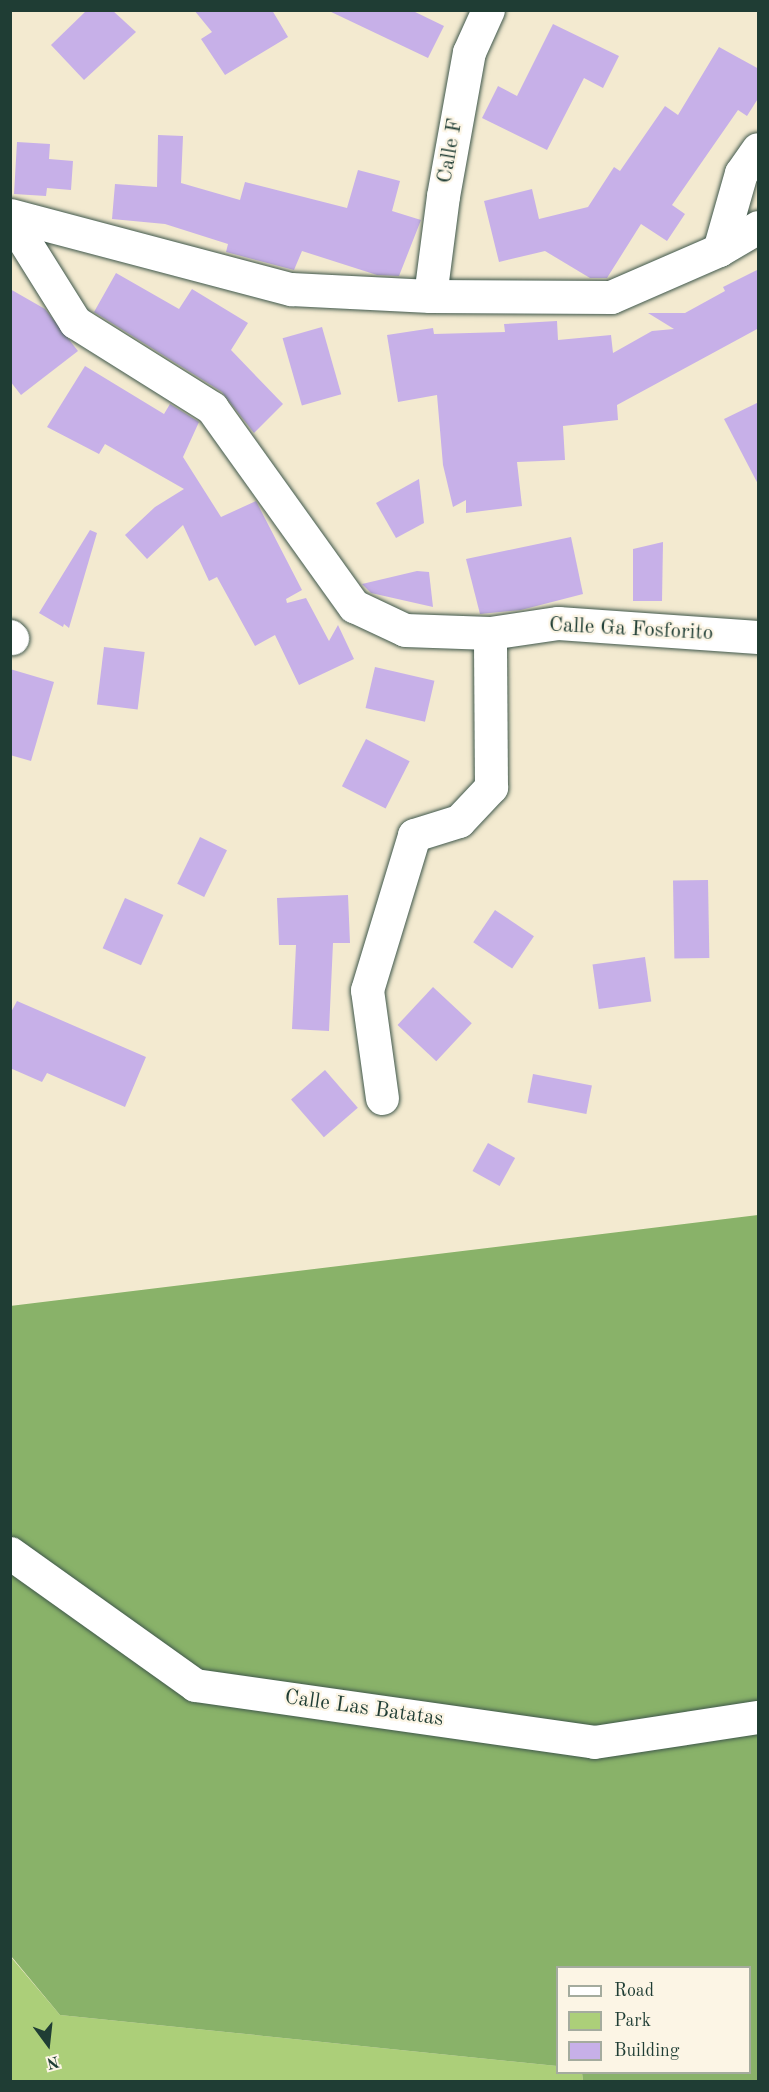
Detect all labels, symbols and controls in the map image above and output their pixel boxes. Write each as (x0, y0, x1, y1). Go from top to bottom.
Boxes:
street label: Calle F (433, 117, 469, 185)
street label: Calle Ga Fosforito (548, 613, 714, 647)
street label: Calle Las Batatas (283, 1685, 445, 1733)
legend (556, 1966, 751, 2074)
text: Road (614, 1982, 654, 2000)
text: Park (614, 2012, 651, 2030)
north arrow (18, 2014, 78, 2074)
text: Building (614, 2042, 679, 2060)
text: N (45, 2052, 61, 2071)

